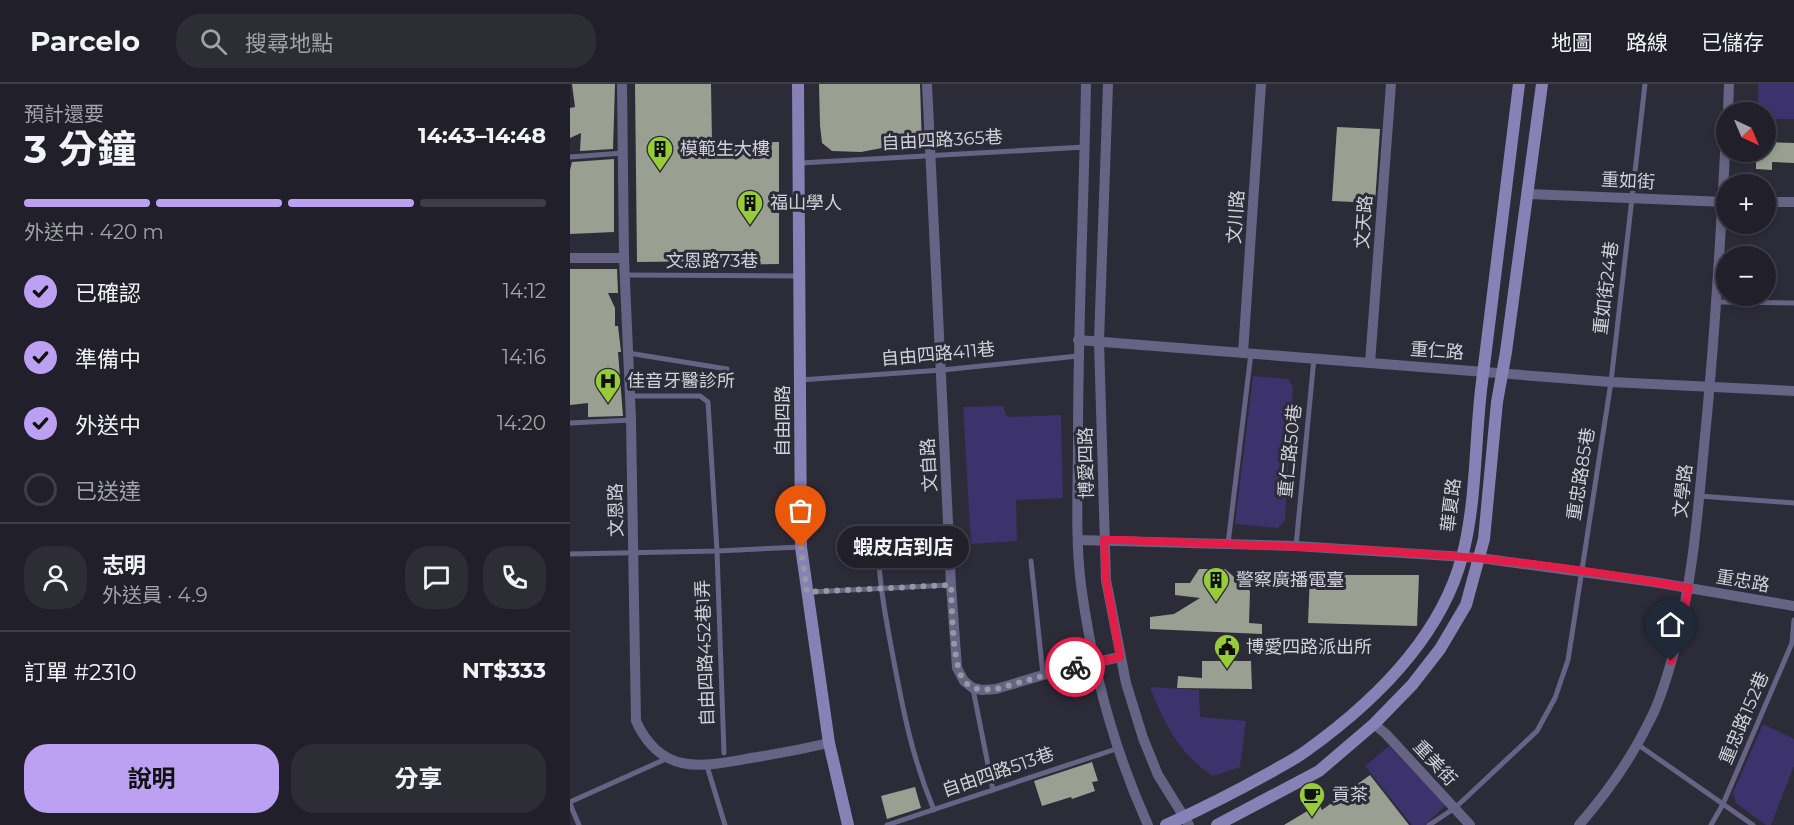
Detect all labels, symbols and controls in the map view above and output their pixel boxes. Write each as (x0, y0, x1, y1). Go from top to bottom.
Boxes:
search box (176, 14, 596, 68)
text: Parcelo (30, 24, 140, 58)
icon: search (197, 25, 230, 58)
text: 搜尋地點 (245, 30, 333, 57)
text: 地圖 (1551, 30, 1593, 55)
text: 路線 (1626, 30, 1668, 55)
text: 已儲存 (1701, 30, 1764, 55)
text: 預計還要 (24, 102, 104, 126)
north arrow (1716, 102, 1776, 162)
map controls (1716, 102, 1776, 306)
text: 14:43–14:48 (418, 122, 546, 149)
text: 3 分鐘 (24, 125, 136, 173)
street label: 自由四路365巷 (881, 126, 1003, 154)
building icon: 模範生大樓 (645, 134, 675, 172)
place label: 模範生大樓 (680, 138, 770, 160)
street label: 重如街 (1600, 169, 1656, 193)
button: + (1716, 174, 1776, 234)
building icon: 福山學人 (735, 188, 765, 226)
street label: 文川路 (1223, 189, 1249, 245)
place label: 福山學人 (770, 192, 842, 214)
street label: 文天路 (1351, 194, 1377, 250)
text: 外送中 · 420 m (24, 220, 164, 244)
street label: 重如街24巷 (1589, 240, 1623, 336)
button: − (1716, 246, 1776, 306)
street label: 文恩路73巷 (666, 250, 758, 272)
icon: check (24, 275, 57, 308)
text: 14:12 (503, 279, 546, 303)
text: 已確認 (75, 280, 141, 307)
street label: 自由四路411巷 (880, 338, 996, 370)
street label: 重仁路 (1409, 338, 1465, 364)
icon: check (24, 341, 57, 374)
text: 14:16 (502, 345, 546, 369)
text: 準備中 (75, 346, 141, 373)
hospital icon: 佳音牙醫診所 (593, 366, 623, 404)
place label: 佳音牙醫診所 (627, 370, 735, 392)
street label: 自由四路 (772, 385, 794, 457)
street label: 重仁路50巷 (1274, 403, 1306, 499)
icon: check (24, 407, 57, 440)
text: 14:20 (497, 411, 546, 435)
text: 外送中 (75, 412, 141, 439)
street label: 重忠路85巷 (1563, 426, 1599, 522)
street label: 博愛四路 (1074, 427, 1098, 499)
street label: 文自路 (917, 437, 941, 493)
street label: 文學路 (1669, 463, 1697, 519)
street label: 華夏路 (1437, 477, 1465, 533)
text: 已送達 (75, 478, 141, 505)
street label: 文恩路 (605, 483, 627, 537)
pin (775, 485, 826, 547)
icon: bag (784, 494, 817, 527)
callout: 蝦皮店到店 (837, 526, 969, 568)
text: 蝦皮店到店 (853, 535, 953, 559)
button: person (24, 546, 87, 609)
button: chat (405, 546, 468, 609)
button: phone (483, 546, 546, 609)
text: 志明 (102, 552, 146, 579)
building icon: 警察廣播電臺 (1201, 565, 1231, 603)
street label: 重忠路 (1715, 565, 1771, 597)
place label: 警察廣播電臺 (1236, 569, 1344, 591)
street label: 自由四路452巷1弄 (691, 579, 719, 727)
text: 外送員 · 4.9 (102, 583, 208, 607)
pin (1645, 599, 1696, 661)
icon: home (1654, 608, 1687, 641)
public building icon: 博愛四路派出所 (1212, 632, 1242, 670)
place label: 博愛四路派出所 (1246, 636, 1372, 658)
courier (1045, 637, 1105, 697)
icon: bike (1059, 651, 1092, 684)
text: NT$333 (462, 657, 546, 684)
text: 訂單 #2310 (24, 659, 137, 686)
street label: 重忠路152巷 (1715, 668, 1773, 768)
street label: 重美街 (1409, 736, 1461, 790)
street label: 自由四路513巷 (939, 743, 1057, 801)
button: 說明 (24, 744, 279, 813)
button: 分享 (291, 744, 546, 813)
cafe icon: 貢茶 (1297, 780, 1327, 818)
place label: 貢茶 (1332, 784, 1368, 806)

